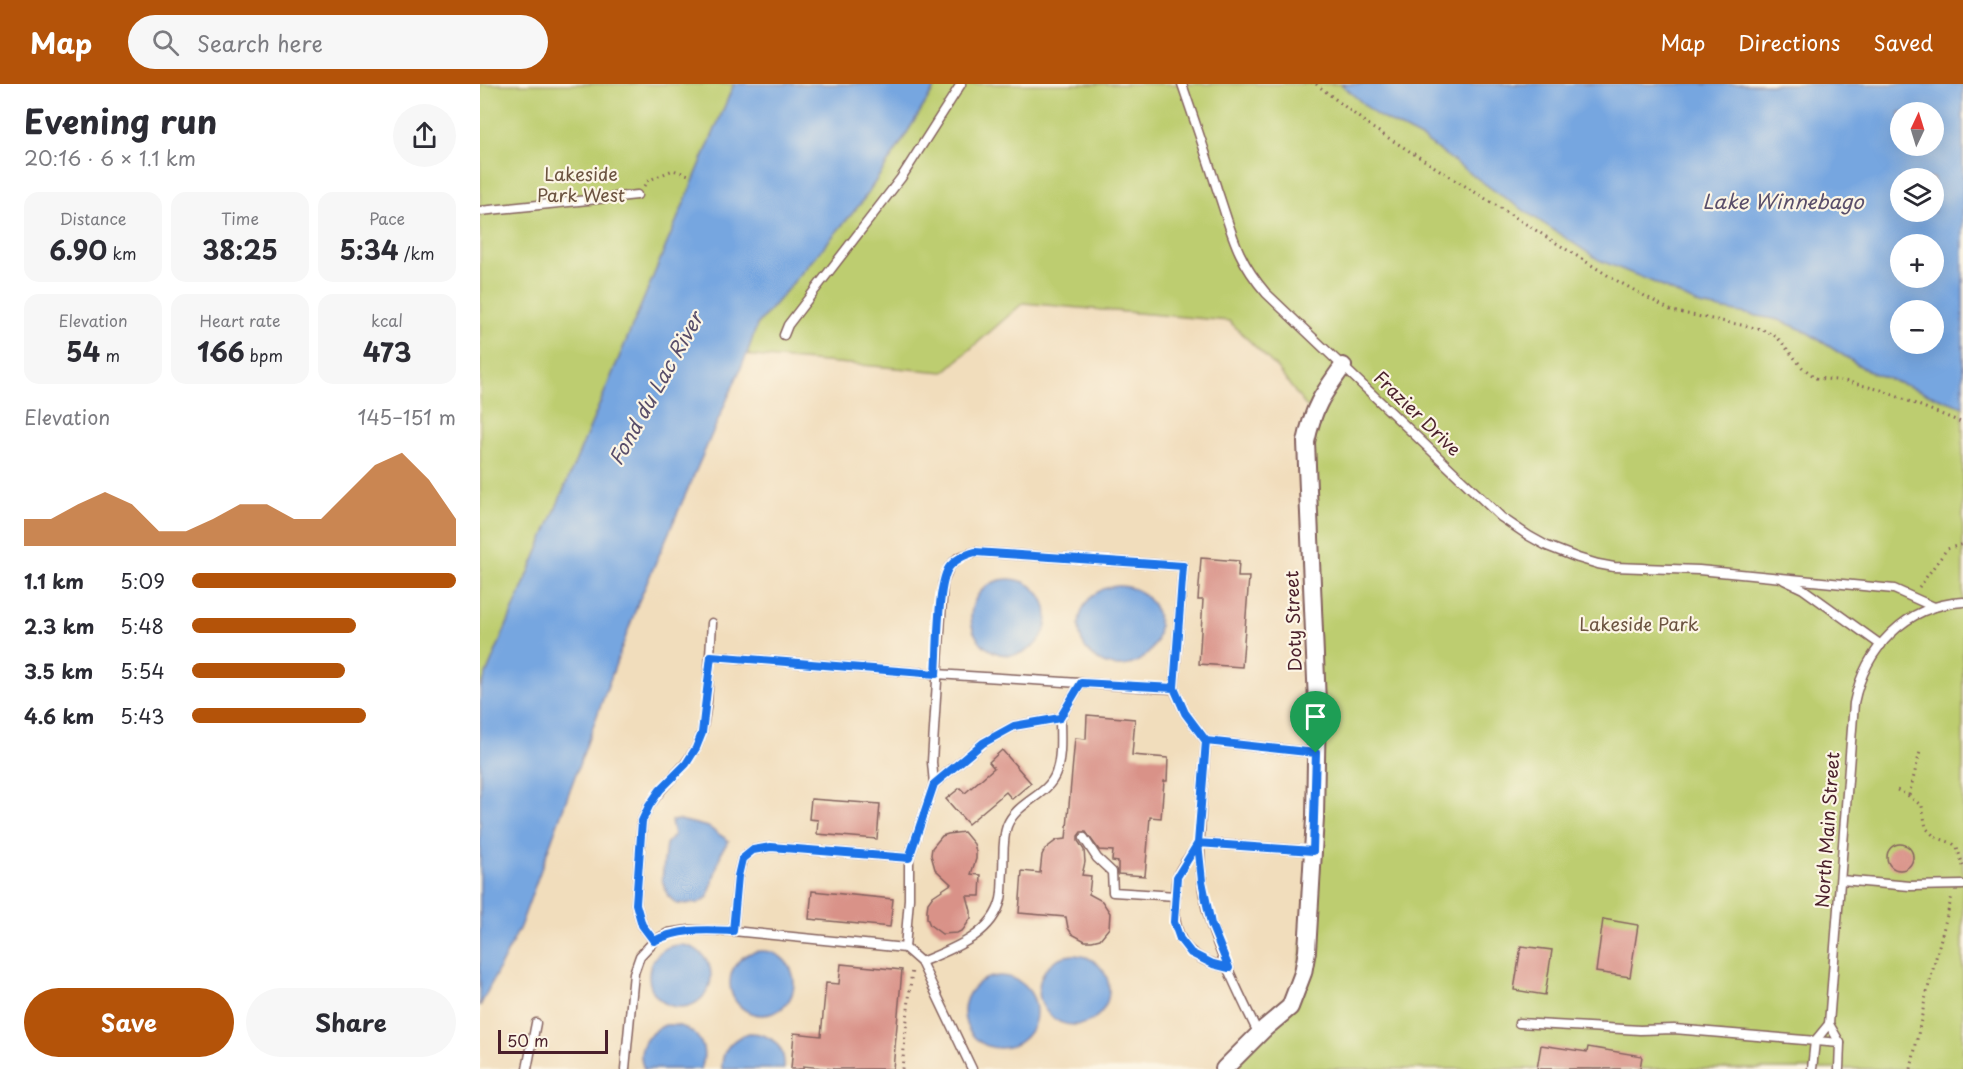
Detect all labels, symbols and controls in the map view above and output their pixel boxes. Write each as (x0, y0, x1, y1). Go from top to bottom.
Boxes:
search box (128, 15, 548, 69)
text: Map (30, 21, 92, 64)
icon: search (149, 26, 182, 59)
text: Search here (197, 26, 323, 59)
text: Map (1660, 26, 1705, 58)
text: Directions (1738, 26, 1840, 58)
text: Saved (1873, 26, 1933, 58)
text: Evening run (24, 95, 217, 145)
north arrow (1890, 102, 1944, 156)
map controls (1890, 102, 1944, 354)
button: share (393, 104, 456, 167)
text: 20:16 · 6 × 1.1 km (24, 143, 196, 173)
park label: Lakeside Park West (537, 160, 625, 208)
button: layers (1890, 168, 1944, 222)
water label: Lake Winnebago (1703, 186, 1865, 216)
text: Distance (59, 206, 127, 230)
text: Time (221, 206, 259, 230)
text: Pace (369, 206, 405, 230)
text: 6.90 (50, 230, 107, 269)
text: 38:25 (202, 230, 278, 269)
text: 5:34 (340, 230, 399, 269)
button: + (1890, 234, 1944, 288)
text: km (107, 241, 137, 265)
text: /km (399, 241, 434, 265)
button: − (1890, 300, 1944, 354)
water label: Fond du Lac River (601, 304, 711, 470)
text: Elevation (58, 308, 128, 332)
text: Heart rate (200, 308, 280, 332)
text: kcal (371, 308, 403, 332)
text: 54 (66, 332, 100, 371)
text: 166 (197, 332, 245, 371)
text: 473 (363, 332, 411, 371)
text: m (100, 343, 120, 367)
text: bpm (245, 343, 283, 367)
street label: Frazier Drive (1368, 364, 1468, 462)
text: Elevation (24, 402, 110, 432)
text: 145–151 m (358, 402, 456, 432)
text: 1.1 km (24, 566, 84, 596)
text: 5:09 (120, 566, 165, 596)
street label: Doty Street (1277, 570, 1308, 672)
park label: Lakeside Park (1579, 610, 1699, 637)
text: 2.3 km (24, 611, 94, 641)
text: 5:48 (120, 611, 164, 641)
text: 3.5 km (24, 656, 93, 686)
text: 5:54 (120, 656, 165, 686)
pin (1290, 691, 1341, 753)
icon: arrive (1299, 700, 1332, 733)
text: 4.6 km (24, 701, 94, 731)
text: 5:43 (120, 701, 164, 731)
street label: North Main Street (1808, 751, 1845, 909)
button: Save (24, 988, 234, 1057)
button: Share (246, 988, 456, 1057)
scale bar (498, 1027, 608, 1054)
text: 50 m (507, 1028, 548, 1052)

